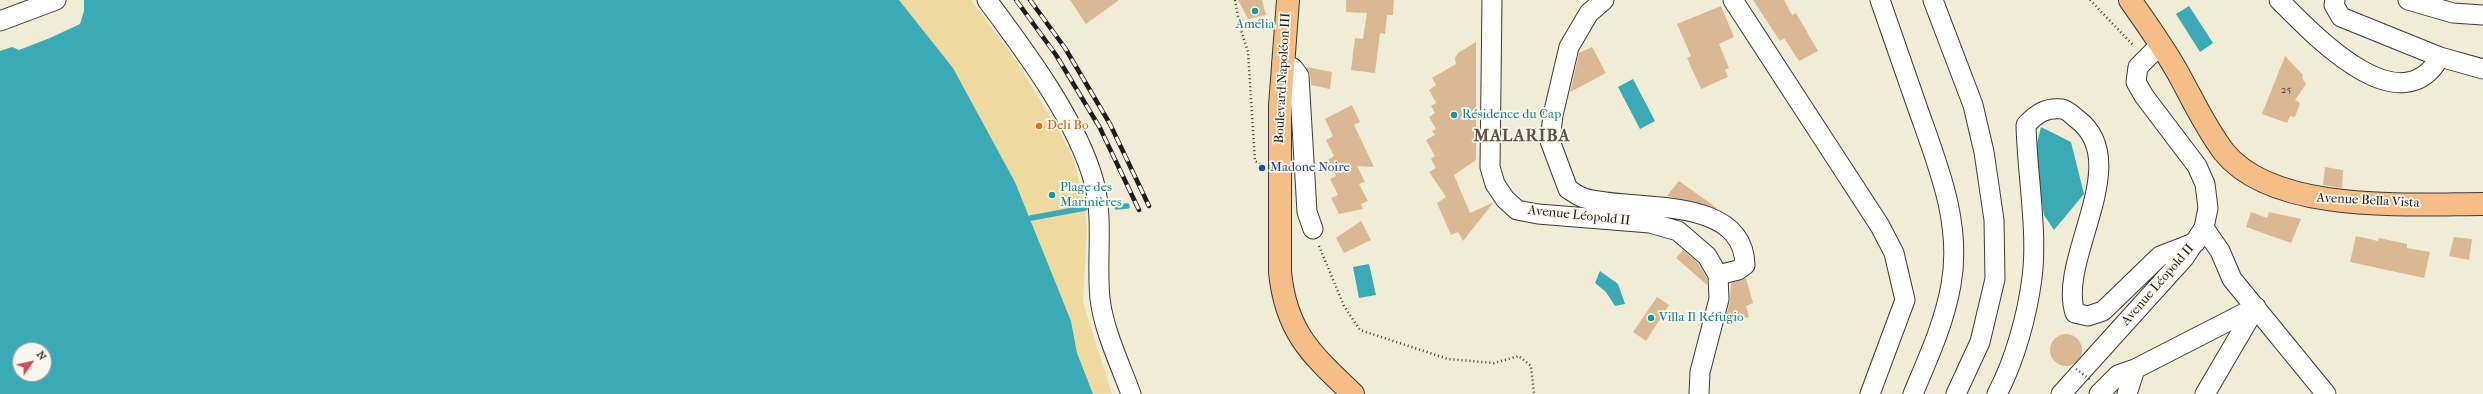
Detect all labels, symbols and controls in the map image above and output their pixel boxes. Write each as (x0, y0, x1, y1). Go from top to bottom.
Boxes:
marker: Amélia (1250, 6, 1260, 16)
street label: Boulevard Napoléon III (1272, 12, 1294, 144)
place label: Amélia (1235, 17, 1275, 33)
house number: 25 (2281, 83, 2291, 97)
place label: Résidence du Cap (1462, 107, 1561, 123)
marker: Résidence du Cap (1449, 110, 1459, 120)
place label: Deli Bo (1047, 118, 1089, 134)
marker: Deli Bo (1034, 121, 1044, 131)
district label: MALARIBA (1473, 127, 1571, 147)
place label: Madone Noire (1270, 160, 1350, 176)
marker: Madone Noire (1257, 163, 1267, 173)
place label: Plage des Marinières (1060, 180, 1122, 211)
marker: Plage des Marinières (1047, 190, 1057, 200)
street label: Avenue Bella Vista (2316, 191, 2420, 211)
street label: Avenue Léopold II (1527, 203, 1631, 229)
street label: Avenue Léopold II (2118, 241, 2198, 329)
place label: Villa Il Réfugio (1659, 310, 1744, 326)
marker: Villa Il Réfugio (1646, 313, 1656, 323)
north arrow (12, 342, 52, 382)
text: N (34, 348, 49, 363)

